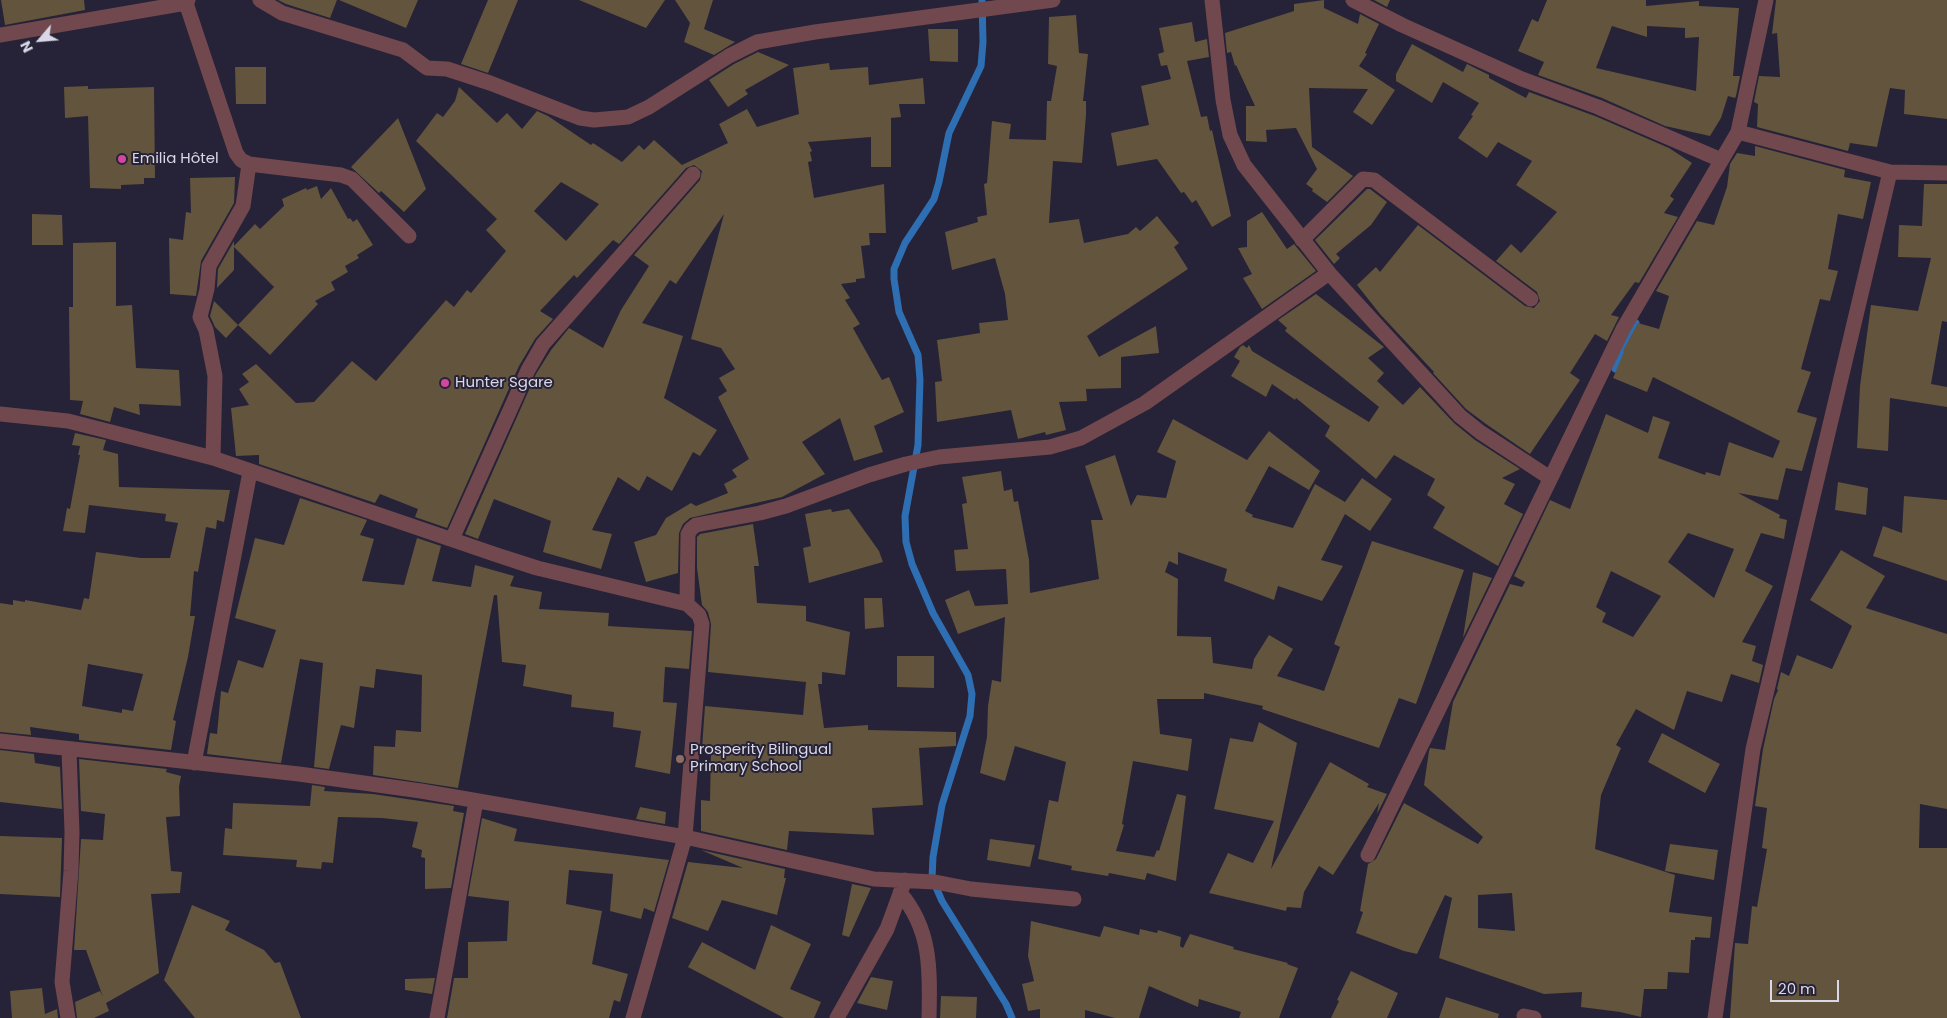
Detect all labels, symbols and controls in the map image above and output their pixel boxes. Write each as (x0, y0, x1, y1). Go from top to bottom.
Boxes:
north arrow (15, 15, 65, 65)
text: N (15, 38, 38, 56)
place label: Emilia Hôtel (132, 150, 219, 168)
marker: Emilia Hôtel (116, 153, 128, 165)
place label: Hunter Sgare (455, 374, 553, 392)
marker: Hunter Sgare (439, 377, 451, 389)
place label: Prosperity Bilingual Primary School (690, 741, 832, 776)
marker: Prosperity Bilingual Primary School (674, 753, 686, 765)
scale bar (1772, 970, 1841, 1002)
text: 20 m (1778, 978, 1816, 999)

